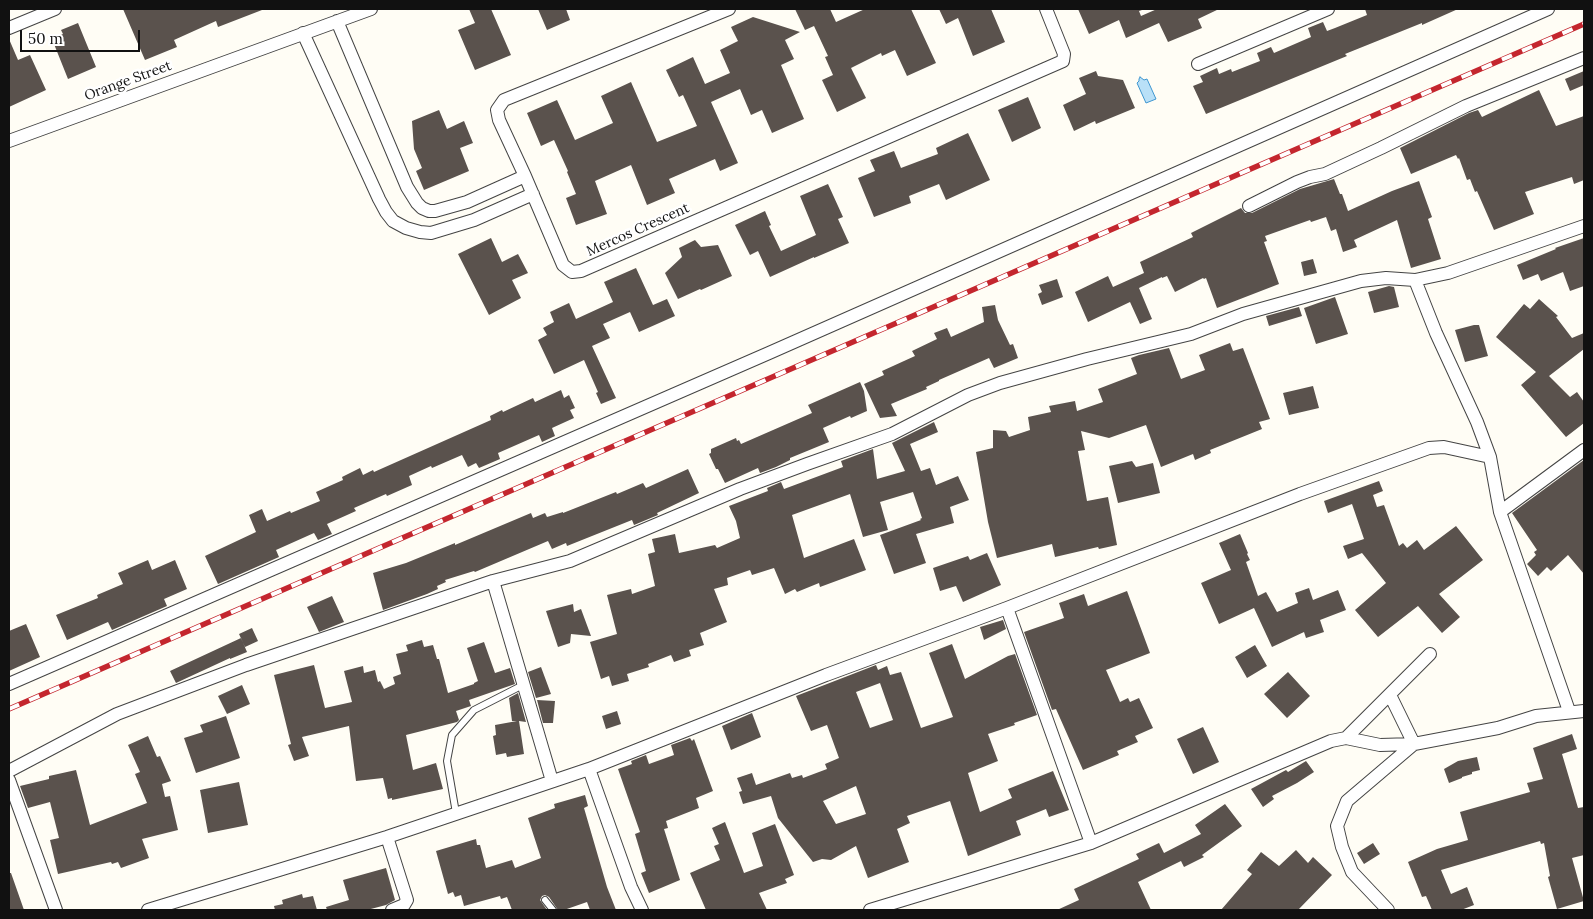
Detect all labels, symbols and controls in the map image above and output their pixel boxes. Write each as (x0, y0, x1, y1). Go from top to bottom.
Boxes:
scale bar (22, 20, 142, 52)
text: 50 m (28, 29, 63, 48)
street label: Orange Street (82, 57, 174, 105)
street label: Mercos Crescent (584, 200, 692, 260)

